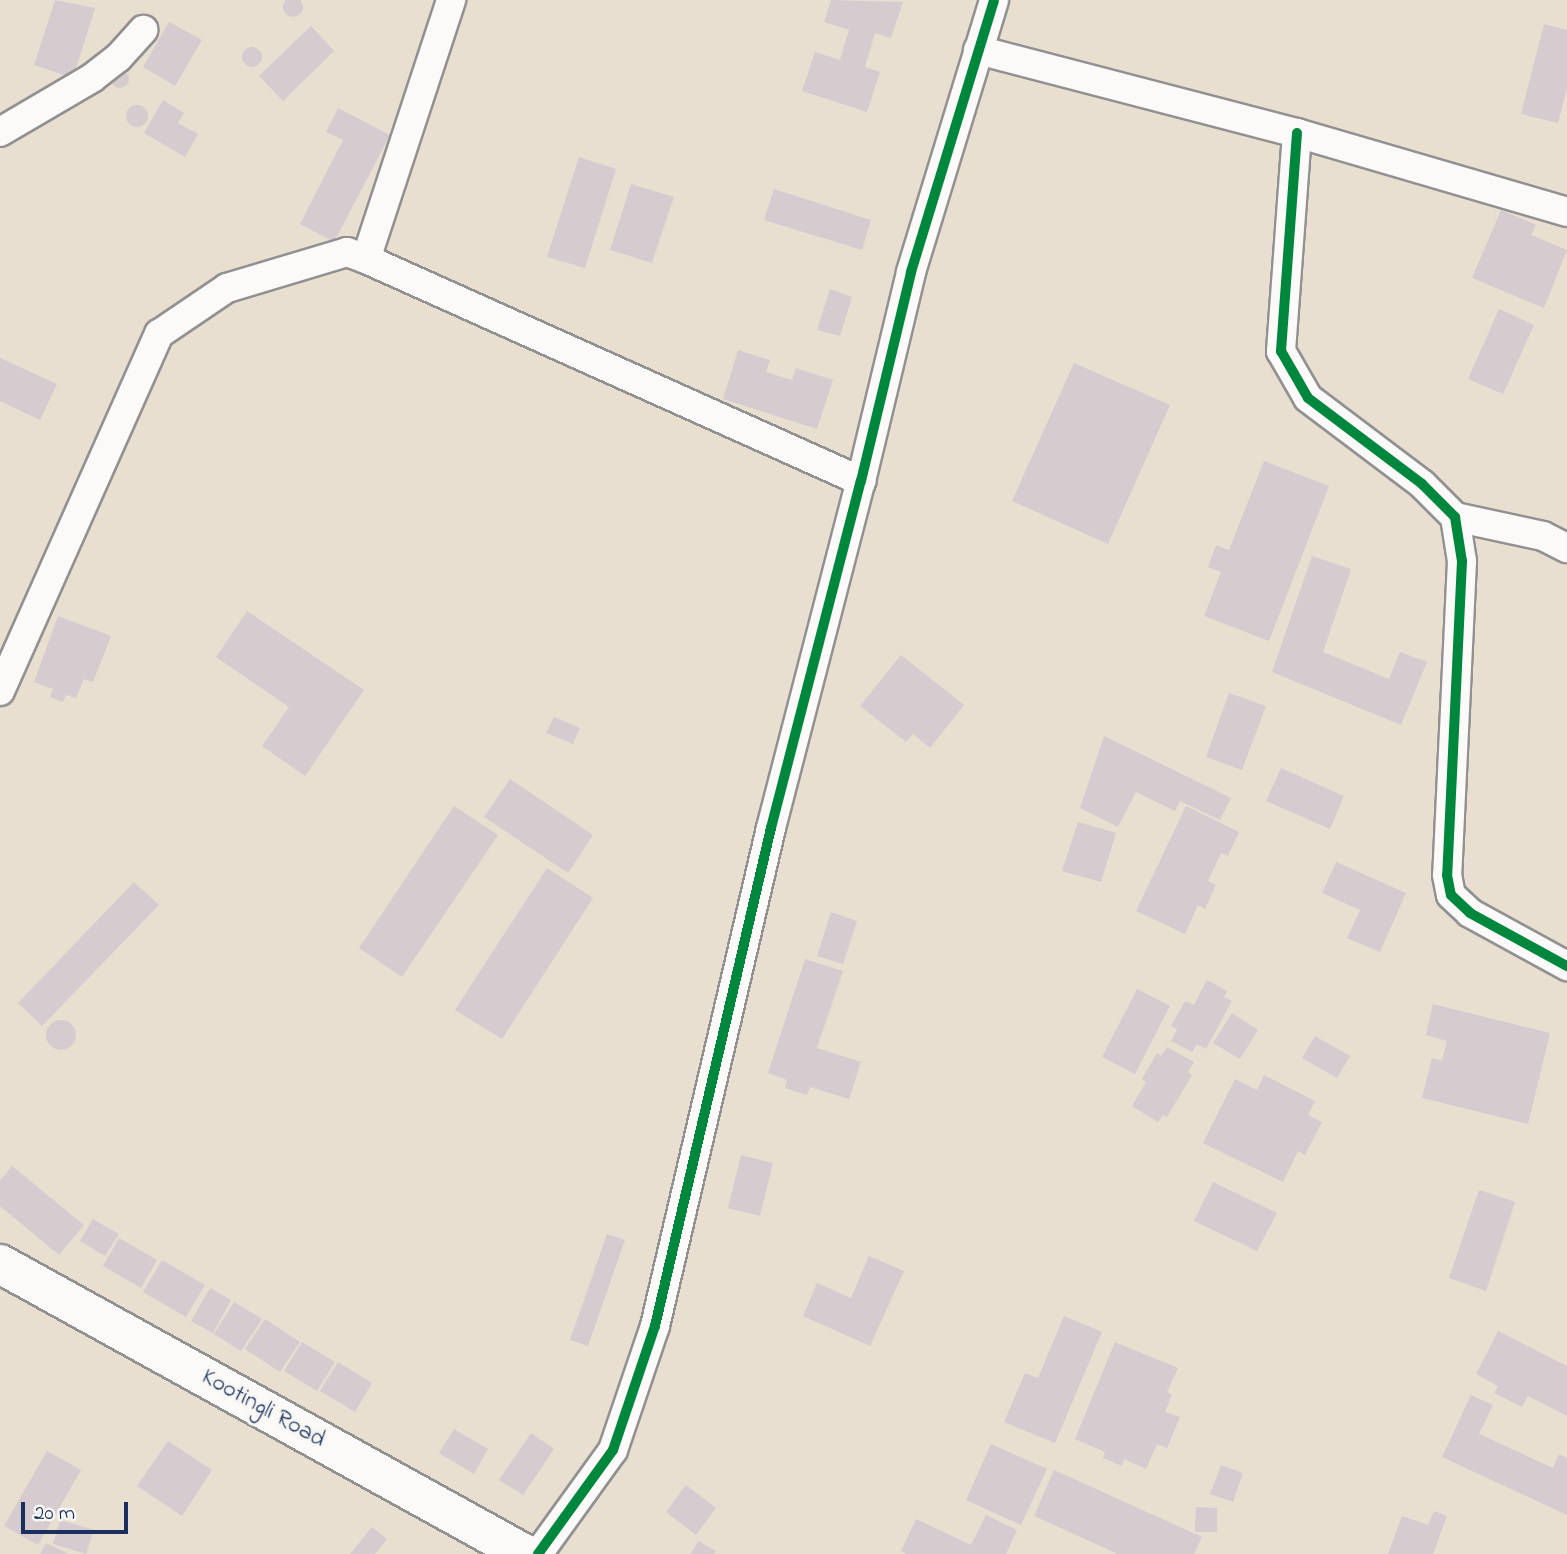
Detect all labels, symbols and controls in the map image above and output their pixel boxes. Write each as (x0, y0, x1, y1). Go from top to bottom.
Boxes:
street label: Kootingli Road (196, 1363, 330, 1455)
scale bar (24, 1488, 131, 1532)
text: 20 m (34, 1499, 75, 1529)

